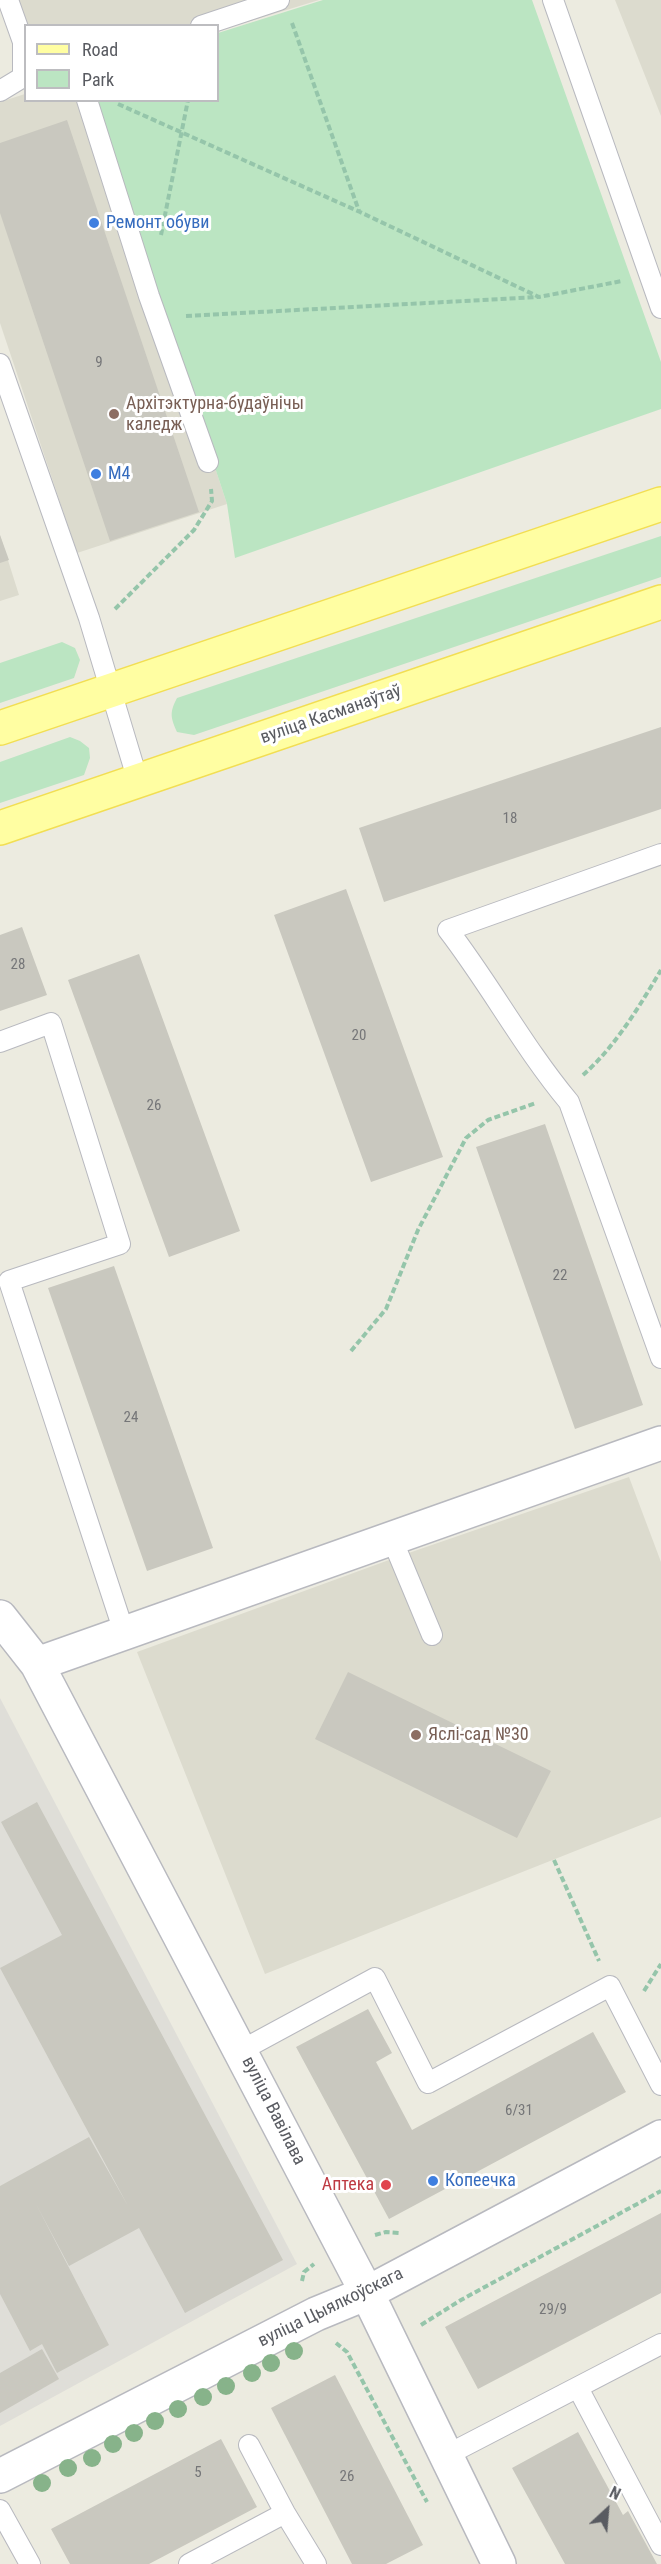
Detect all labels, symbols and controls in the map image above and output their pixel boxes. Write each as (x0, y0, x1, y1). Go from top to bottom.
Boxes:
legend (24, 24, 219, 102)
text: Road (82, 39, 118, 60)
text: Park (82, 69, 114, 90)
place label: Ремонт обуви (106, 212, 209, 234)
marker: Ремонт обуви (87, 216, 101, 230)
house number: 9 (95, 354, 103, 372)
place label: Архітэктурна-будаўнічы каледж (126, 393, 304, 436)
marker: Архітэктурна-будаўнічы каледж (107, 407, 121, 421)
place label: M4 (108, 463, 130, 485)
marker: M4 (89, 467, 103, 481)
street label: вуліца Касманаўтаў (258, 681, 404, 749)
house number: 18 (503, 810, 517, 828)
house number: 28 (11, 956, 25, 974)
house number: 20 (352, 1027, 366, 1045)
house number: 26 (147, 1097, 161, 1115)
house number: 22 (553, 1267, 567, 1285)
house number: 24 (124, 1409, 138, 1427)
place label: Яслі-сад №30 (428, 1724, 529, 1746)
marker: Яслі-сад №30 (409, 1728, 423, 1742)
street label: вуліца Вавілава (236, 2053, 310, 2169)
house number: 6/31 (505, 2102, 533, 2120)
place label: Копеечка (445, 2170, 516, 2192)
place label: Аптека (322, 2174, 374, 2196)
marker: Копеечка (426, 2174, 440, 2188)
marker: Аптека (379, 2178, 393, 2192)
street label: вуліца Цыялкоўскага (255, 2263, 407, 2353)
house number: 29/9 (539, 2301, 567, 2319)
house number: 5 (194, 2464, 202, 2482)
house number: 26 (340, 2468, 354, 2486)
north arrow (577, 2480, 637, 2540)
text: N (607, 2483, 624, 2504)

